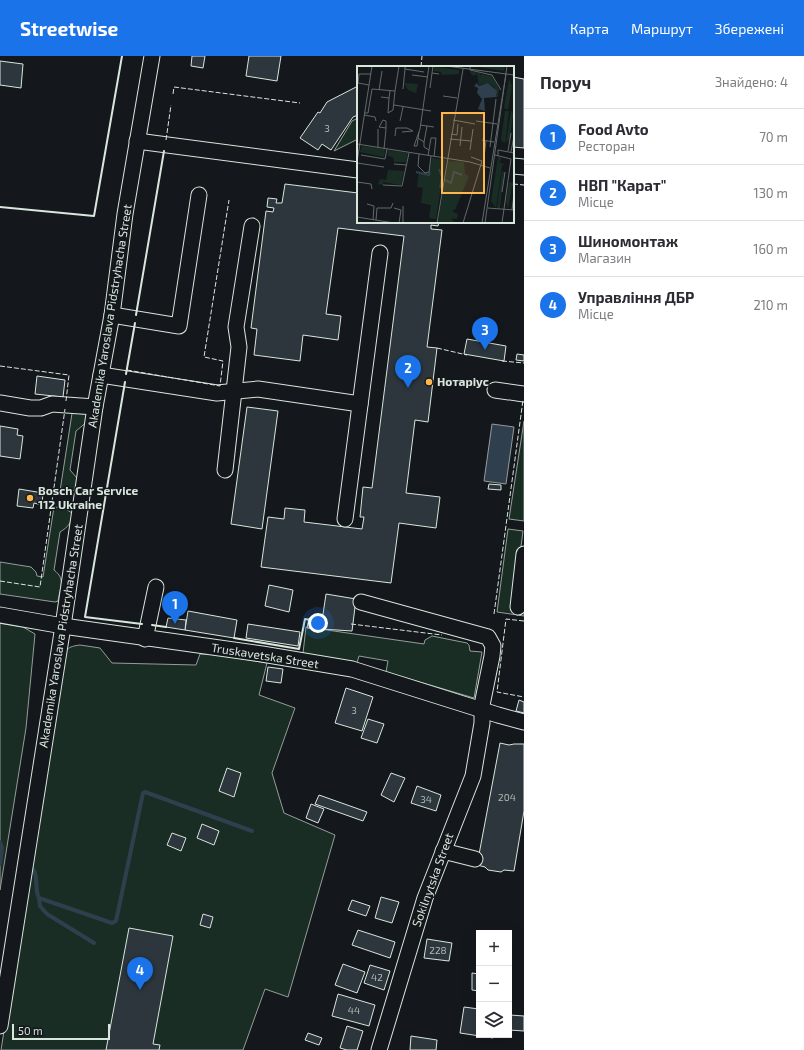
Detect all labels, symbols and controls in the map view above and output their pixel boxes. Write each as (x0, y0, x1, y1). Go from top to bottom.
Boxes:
text: Streetwise (20, 17, 118, 40)
text: Карта (570, 20, 609, 37)
text: Маршрут (631, 20, 693, 37)
text: Збережені (715, 20, 784, 37)
inset map (357, 66, 514, 223)
text: Поруч (540, 72, 591, 92)
text: Знайдено: 4 (715, 74, 788, 90)
text: Food Avto (578, 120, 649, 138)
house number: 3 (324, 122, 330, 134)
text: 1 (550, 129, 556, 145)
text: 70 m (759, 129, 788, 145)
text: Ресторан (578, 138, 635, 154)
text: НВП "Карат" (578, 176, 666, 194)
text: 2 (549, 185, 557, 201)
text: 130 m (753, 185, 788, 201)
text: Місце (578, 194, 614, 210)
street label: Akademika Yaroslava Pidstryhacha Street (84, 203, 134, 428)
text: Шиномонтаж (578, 232, 678, 250)
text: 3 (549, 241, 557, 257)
text: 160 m (753, 241, 788, 257)
text: Магазин (578, 250, 631, 266)
text: Управління ДБР (578, 288, 694, 306)
text: 4 (549, 297, 557, 313)
text: 210 m (753, 297, 788, 313)
text: Місце (578, 306, 614, 322)
pin: 3 (472, 317, 498, 350)
pin: 2 (395, 355, 421, 388)
place label: Нотаріус (437, 374, 489, 388)
marker: Нотаріус (424, 377, 434, 387)
place label: Bosch Car Service 112 Ukraine (38, 483, 138, 511)
marker: Bosch Car Service 112 Ukraine (25, 493, 35, 503)
street label: Akademika Yaroslava Pidstryhacha Street (35, 523, 85, 748)
pin: 1 (162, 591, 188, 624)
your location (308, 613, 328, 633)
street label: Truskavetska Street (211, 640, 320, 670)
house number: 3 (351, 704, 357, 716)
house number: 204 (498, 791, 516, 803)
house number: 34 (420, 793, 432, 805)
street label: Sokilnytska Street (409, 830, 456, 929)
map controls (476, 930, 512, 1038)
button: + (476, 930, 512, 966)
house number: 228 (429, 944, 447, 956)
pin: 4 (127, 957, 153, 990)
button: − (476, 966, 512, 1002)
house number: 42 (371, 971, 383, 983)
button: layers (476, 1002, 512, 1038)
house number: 44 (348, 1004, 360, 1016)
scale bar (12, 1022, 110, 1041)
text: 50 m (18, 1024, 43, 1037)

